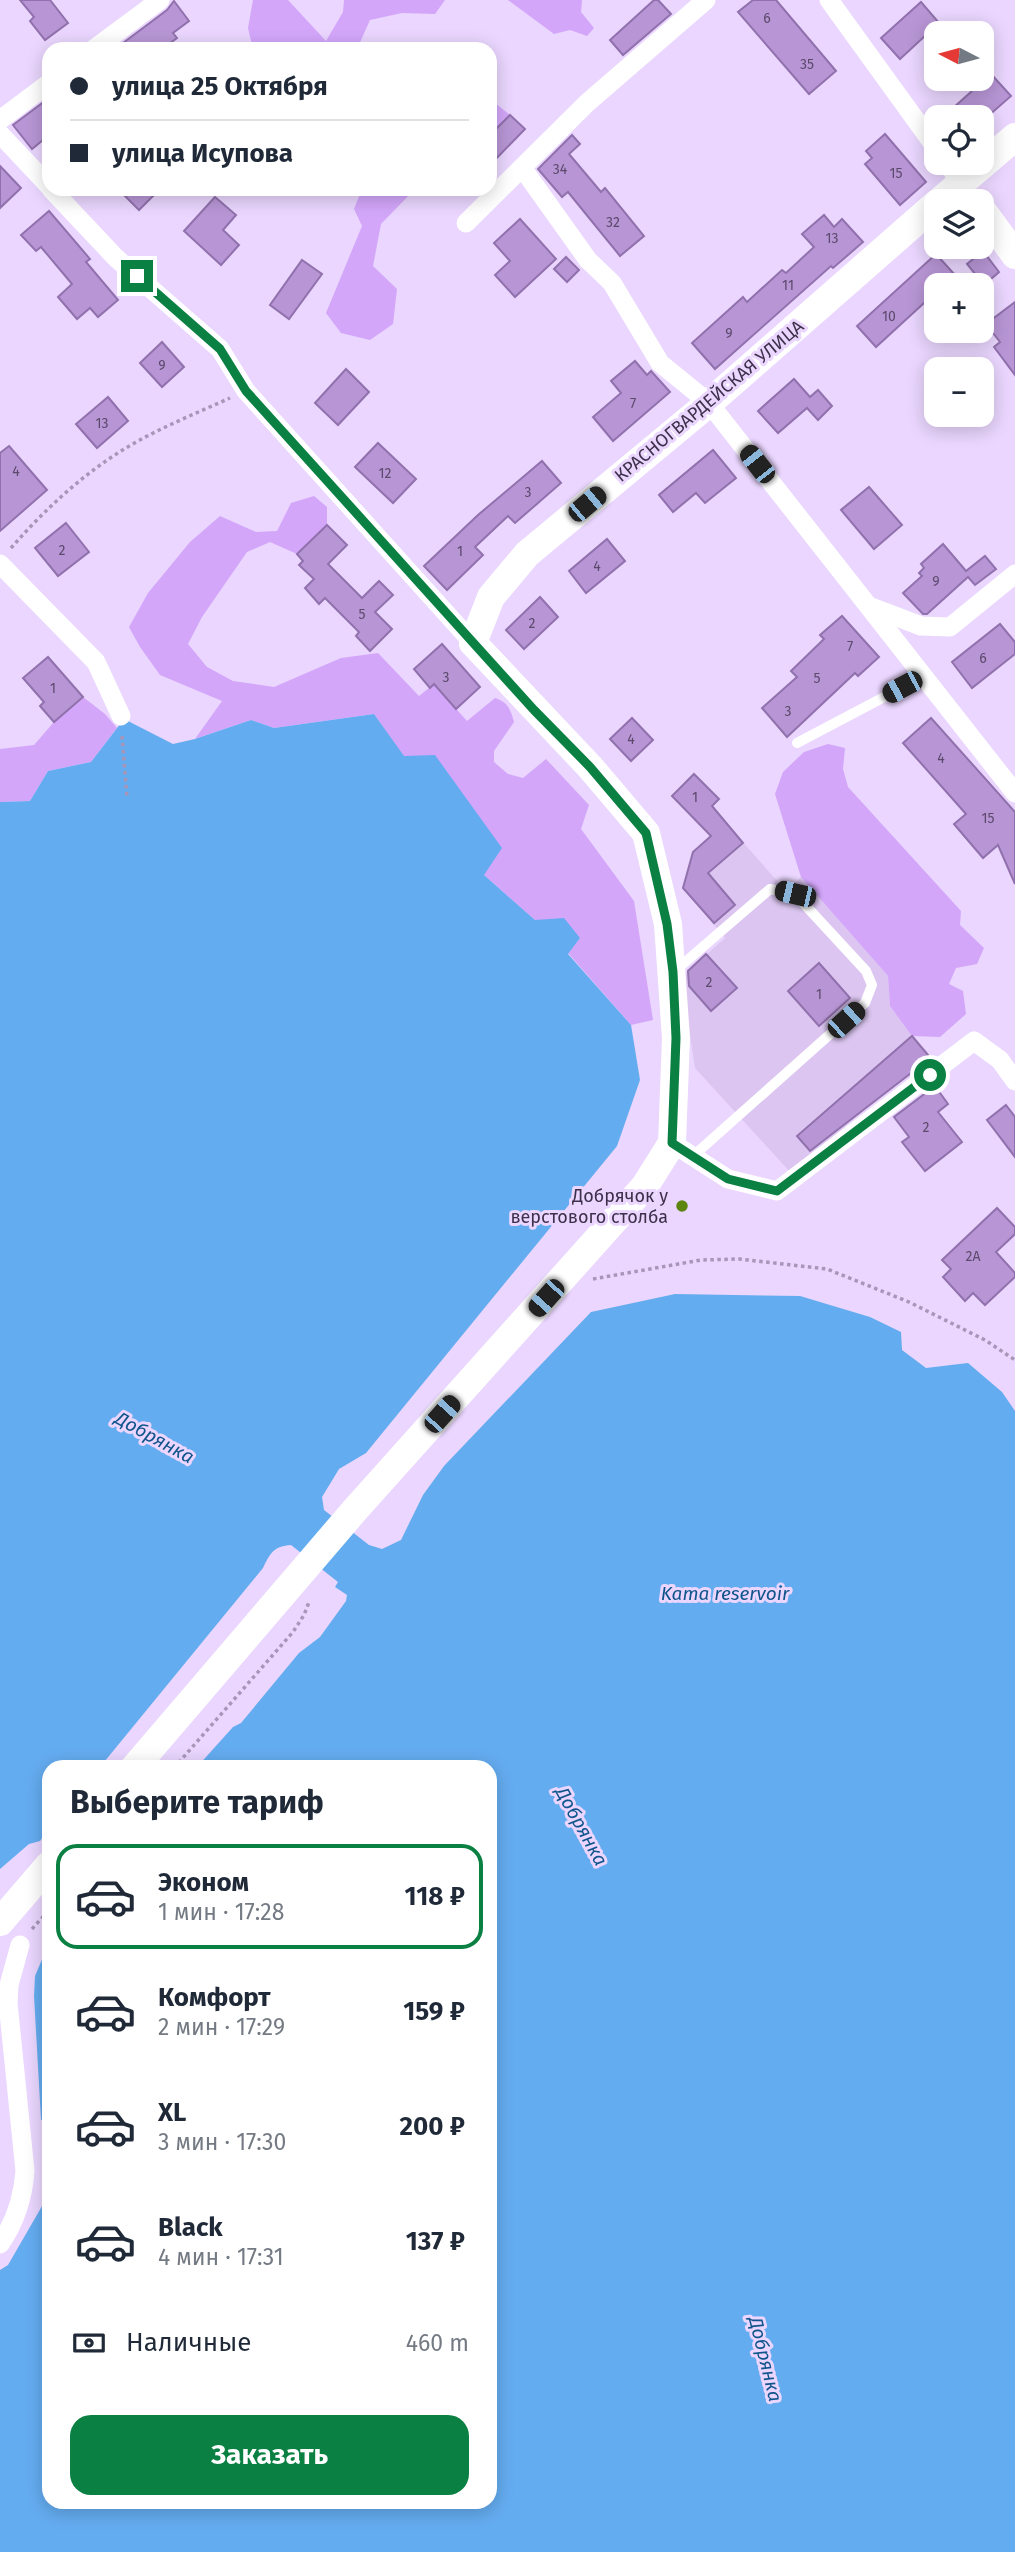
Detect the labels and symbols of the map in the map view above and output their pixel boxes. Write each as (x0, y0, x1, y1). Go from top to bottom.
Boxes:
house number: 6 (763, 10, 771, 27)
north arrow (924, 21, 994, 91)
house number: 35 (800, 56, 814, 73)
house number: 34 (553, 161, 568, 178)
house number: 15 (889, 165, 903, 182)
house number: 32 (606, 214, 620, 231)
house number: 13 (825, 230, 839, 247)
route end (121, 260, 153, 292)
house number: 11 (782, 277, 794, 294)
house number: 10 (882, 308, 896, 325)
street label: КРАСНОГВАРДЕЙСКАЯ УЛИЦА (610, 315, 809, 487)
house number: 9 (725, 325, 733, 342)
house number: 9 (158, 357, 166, 374)
house number: 7 (630, 395, 636, 412)
house number: 13 (95, 415, 109, 432)
car (736, 441, 779, 487)
house number: 4 (12, 463, 20, 480)
house number: 12 (379, 465, 392, 482)
car (565, 482, 610, 526)
house number: 3 (525, 484, 532, 501)
house number: 2 (59, 542, 66, 559)
house number: 1 (457, 543, 463, 560)
house number: 4 (593, 558, 601, 575)
house number: 9 (932, 573, 940, 590)
house number: 5 (358, 606, 366, 623)
house number: 2 (529, 615, 536, 632)
house number: 7 (847, 638, 853, 655)
house number: 6 (979, 650, 987, 667)
car (879, 668, 926, 706)
house number: 3 (443, 669, 450, 686)
house number: 5 (813, 670, 821, 687)
house number: 1 (50, 680, 56, 697)
house number: 3 (785, 703, 792, 720)
house number: 4 (627, 731, 635, 748)
house number: 4 (937, 750, 945, 767)
house number: 1 (692, 789, 698, 806)
house number: 15 (981, 810, 995, 827)
car (773, 879, 818, 909)
house number: 2 (706, 974, 713, 991)
house number: 1 (816, 986, 822, 1003)
car (824, 998, 869, 1042)
route start (914, 1059, 946, 1091)
house number: 2 (923, 1119, 930, 1136)
place label: Добрячок у верстового столба (510, 1185, 668, 1228)
marker: Добрячок у верстового столба (674, 1198, 690, 1214)
house number: 2А (966, 1248, 980, 1265)
car (525, 1275, 568, 1321)
car (421, 1391, 464, 1437)
water label: Добрянка (110, 1405, 198, 1468)
water label: Kama reservoir (661, 1582, 790, 1605)
water label: Добрянка (550, 1781, 613, 1870)
water label: Добрянка (743, 2312, 787, 2404)

